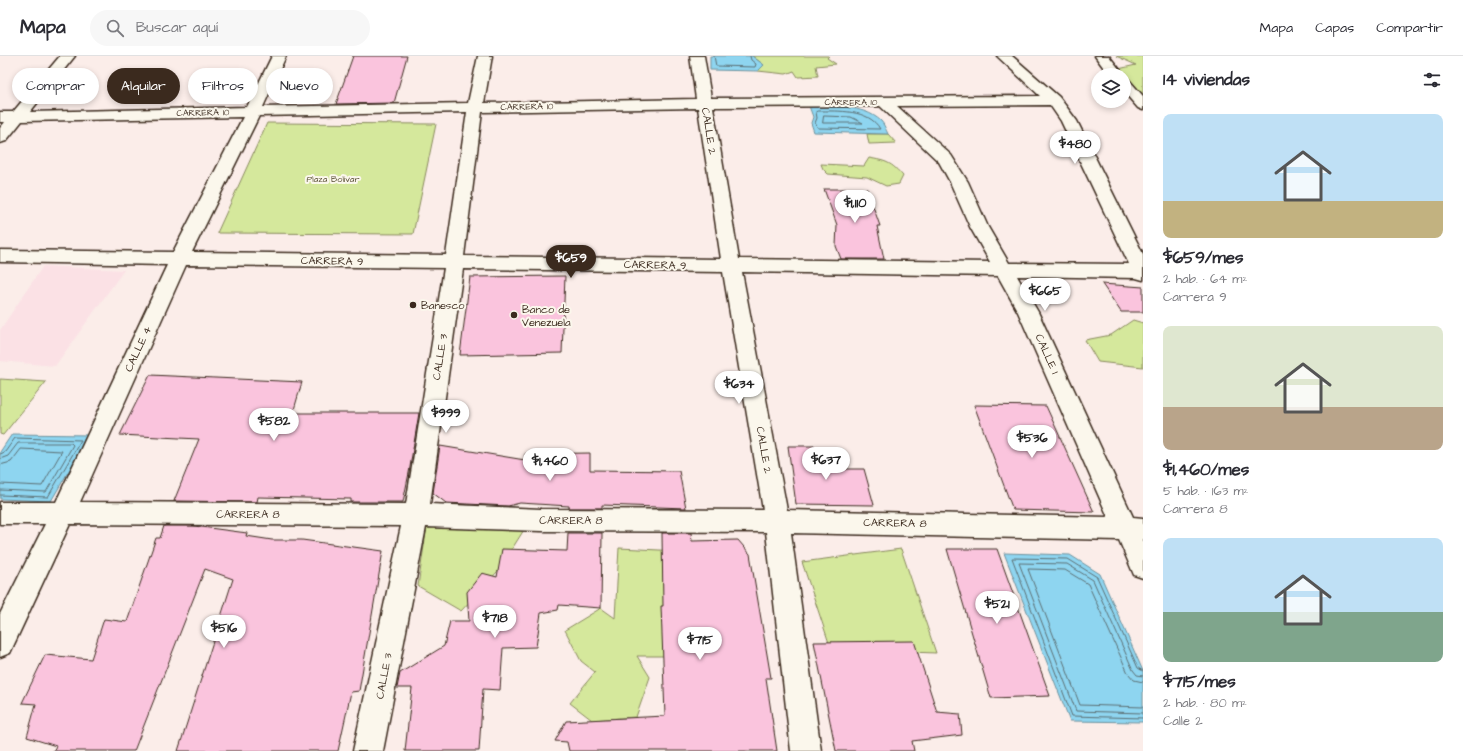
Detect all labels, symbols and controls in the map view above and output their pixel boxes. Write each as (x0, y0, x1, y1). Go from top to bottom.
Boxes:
search box (90, 10, 370, 46)
text: Mapa (20, 14, 66, 41)
icon: search (104, 17, 126, 39)
text: Buscar aquí (136, 17, 218, 38)
text: Mapa (1260, 18, 1293, 38)
text: Capas (1315, 18, 1354, 38)
text: Compartir (1376, 18, 1443, 38)
chip: Comprar (12, 68, 99, 104)
chip: Alquilar (107, 68, 180, 104)
chip: Filtros (188, 68, 258, 104)
chip: Nuevo (266, 68, 333, 104)
map controls (1091, 68, 1131, 108)
button: layers (1091, 68, 1131, 108)
text: 14 viviendas (1163, 68, 1250, 92)
icon: filters (1421, 69, 1443, 91)
street label: CARRERA 10 (825, 96, 878, 109)
street label: CARRERA 10 (500, 100, 554, 114)
street label: CARRERA 10 (176, 106, 230, 120)
street label: CALLE 2 (698, 106, 720, 156)
pin: $480 (1051, 131, 1099, 165)
text: $480 (1059, 135, 1091, 153)
icon: home (1267, 140, 1339, 212)
park label: Plaza Bolívar (307, 173, 359, 186)
pin: $1,110 (822, 190, 888, 224)
text: $1,110 (844, 194, 866, 212)
pin: $659 (547, 245, 595, 279)
text: $659/mes (1163, 246, 1244, 270)
text: $659 (555, 249, 587, 267)
street label: CARRERA 9 (301, 253, 363, 269)
street label: CARRERA 9 (624, 257, 686, 273)
text: 2 hab. · 64 m² (1163, 270, 1247, 288)
pin: $665 (1021, 278, 1069, 312)
text: $665 (1029, 282, 1061, 300)
text: Carrera 9 (1163, 288, 1227, 306)
place label: Banesco (421, 298, 465, 313)
marker: Banesco (408, 300, 418, 310)
place label: Banco de Venezuela (522, 302, 571, 330)
marker: Banco de Venezuela (509, 310, 519, 320)
street label: CALLE 4 (121, 323, 155, 374)
street label: CALLE 3 (429, 332, 451, 381)
street label: CALLE 1 (1032, 332, 1063, 377)
icon: home (1267, 352, 1339, 424)
pin: $634 (715, 371, 763, 405)
text: $634 (724, 375, 754, 393)
pin: $999 (422, 400, 470, 434)
text: $999 (431, 404, 461, 422)
pin: $582 (250, 408, 298, 442)
text: $582 (258, 412, 290, 430)
street label: CALLE 2 (753, 425, 776, 475)
pin: $536 (1008, 425, 1056, 459)
text: $536 (1016, 429, 1048, 447)
pin: $637 (802, 447, 850, 481)
pin: $1,460 (517, 448, 583, 482)
text: $637 (811, 451, 841, 469)
text: $1,460 (532, 452, 568, 470)
text: $1,460/mes (1163, 458, 1249, 482)
text: 5 hab. · 163 m² (1163, 482, 1248, 500)
text: Carrera 8 (1163, 500, 1228, 518)
street label: CARRERA 8 (216, 507, 280, 522)
street label: CARRERA 8 (539, 513, 603, 528)
street label: CARRERA 8 (863, 515, 927, 531)
icon: home (1267, 564, 1339, 636)
pin: $521 (973, 591, 1021, 625)
text: $521 (984, 595, 1010, 613)
pin: $718 (471, 605, 519, 639)
text: $718 (482, 609, 508, 627)
pin: $516 (200, 615, 248, 649)
text: $516 (211, 619, 237, 637)
pin: $715 (676, 627, 724, 661)
text: $715 (687, 631, 713, 649)
street label: CALLE 3 (372, 651, 396, 700)
text: $715/mes (1163, 670, 1236, 694)
text: 2 hab. · 80 m² (1163, 694, 1247, 712)
text: Calle 2 (1163, 712, 1203, 730)

